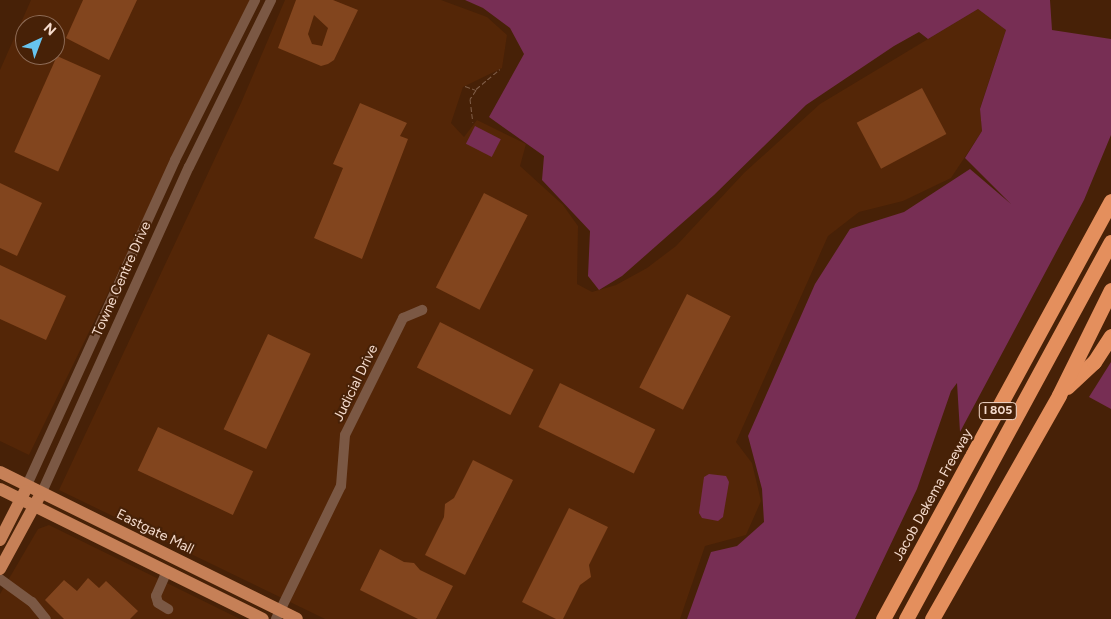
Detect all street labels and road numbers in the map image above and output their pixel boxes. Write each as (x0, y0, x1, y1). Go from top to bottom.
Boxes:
street label: Towne Centre Drive (89, 219, 155, 339)
street label: Judicial Drive (330, 342, 382, 424)
road number: I 805 (978, 402, 1018, 421)
street label: Jacob Dekema Freeway (890, 426, 976, 564)
street label: Eastgate Mall (114, 506, 196, 558)

